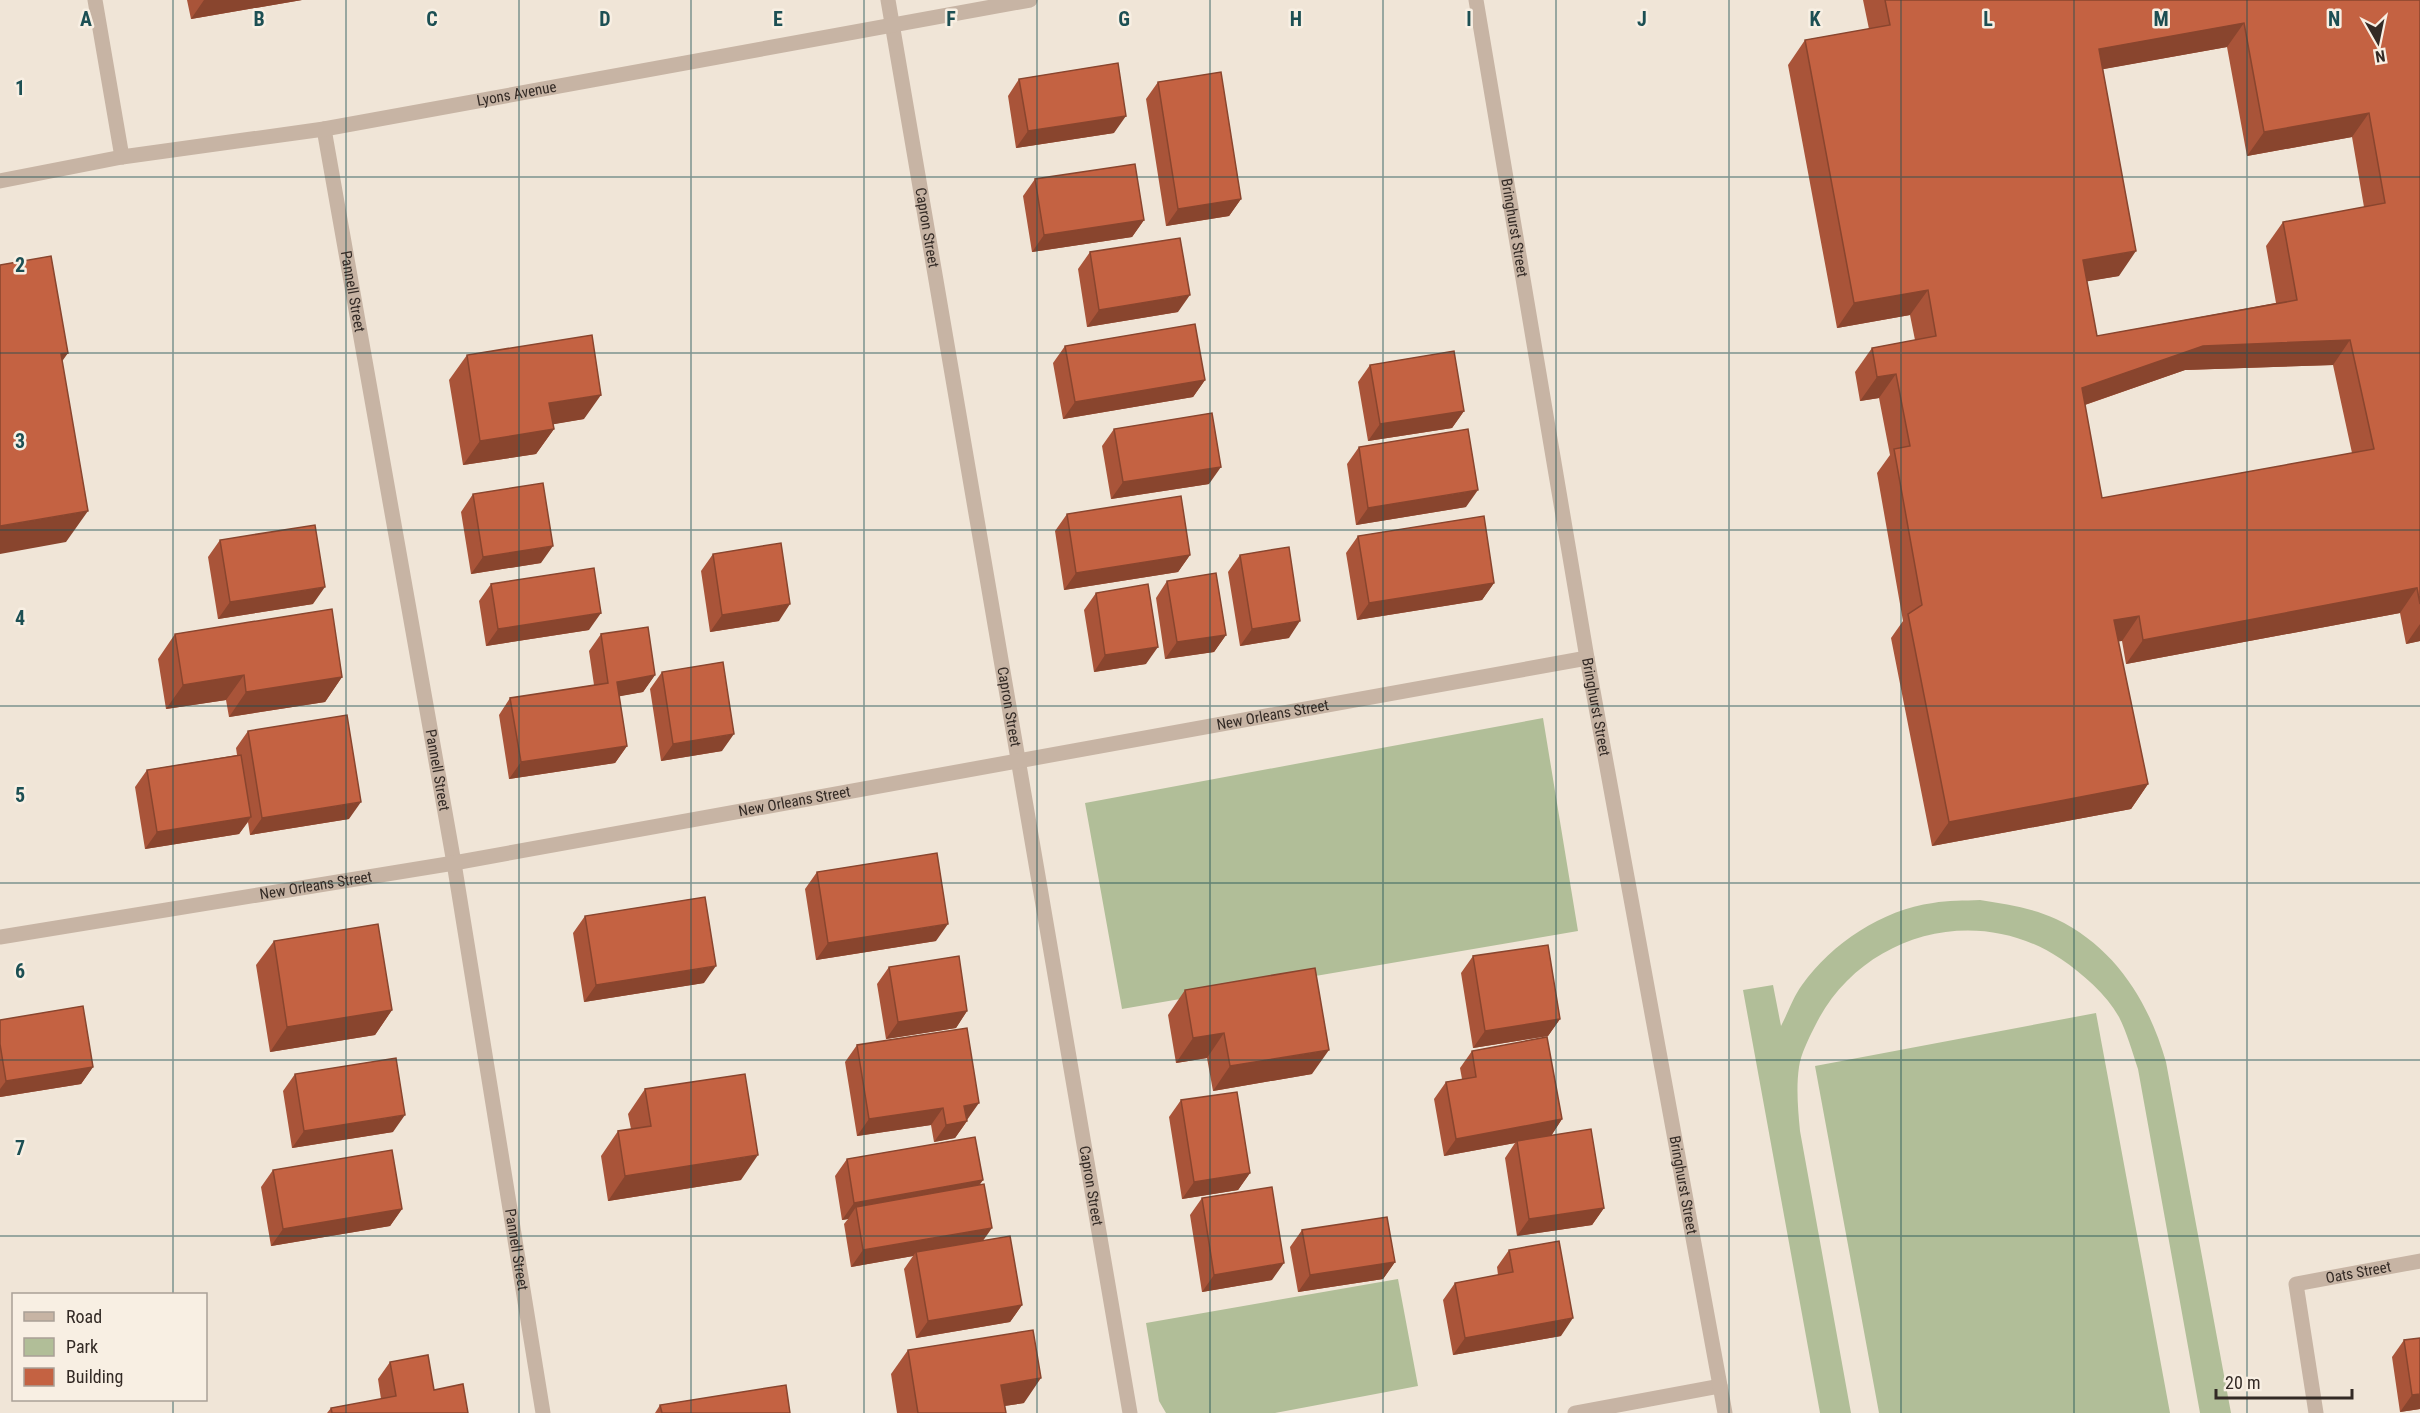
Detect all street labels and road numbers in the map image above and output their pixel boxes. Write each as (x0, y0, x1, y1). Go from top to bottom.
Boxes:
street label: Lyons Avenue (475, 78, 558, 110)
street label: Bringhurst Street (1497, 177, 1532, 279)
street label: Capron Street (911, 186, 943, 269)
street label: Pannell Street (337, 249, 369, 334)
street label: Bringhurst Street (1578, 656, 1614, 758)
street label: Capron Street (993, 665, 1025, 748)
street label: New Orleans Street (1215, 696, 1330, 734)
street label: Pannell Street (421, 728, 454, 812)
street label: New Orleans Street (737, 782, 852, 820)
street label: New Orleans Street (258, 868, 373, 904)
street label: Bringhurst Street (1665, 1134, 1701, 1236)
street label: Capron Street (1075, 1144, 1107, 1227)
street label: Pannell Street (501, 1207, 532, 1292)
street label: Oats Street (2324, 1258, 2393, 1287)

